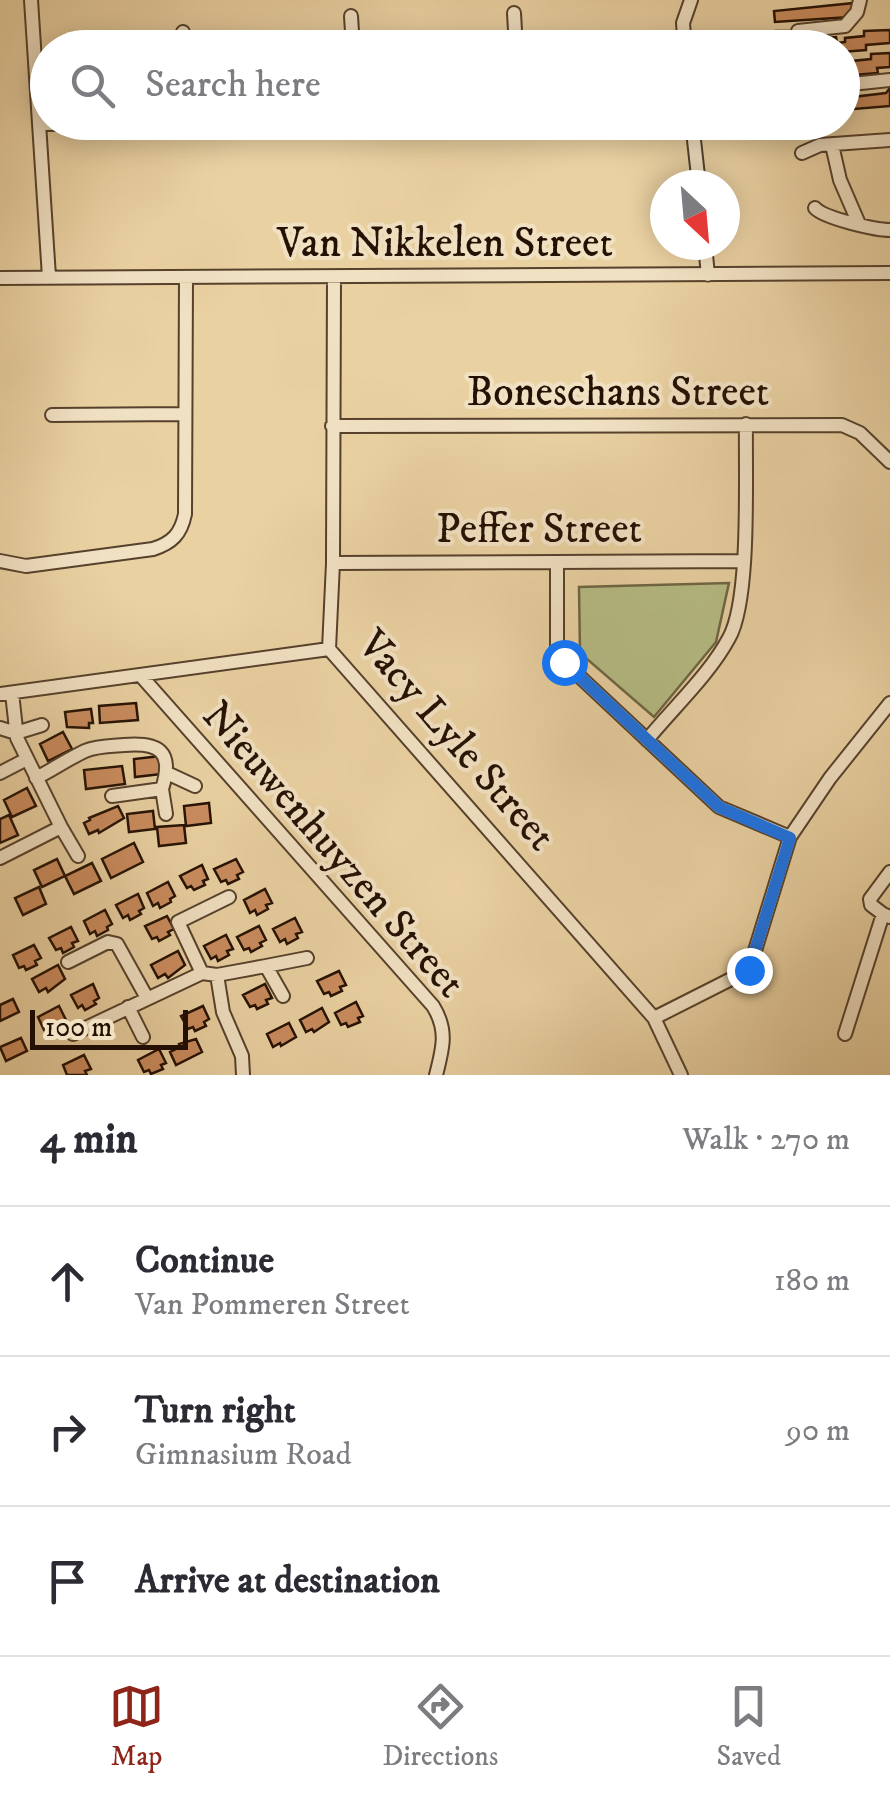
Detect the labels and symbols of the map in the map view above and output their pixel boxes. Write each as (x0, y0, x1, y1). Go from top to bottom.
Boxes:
north arrow (650, 170, 740, 260)
street label: Van Nikkelen Street (276, 218, 613, 270)
street label: Boneschans Street (467, 367, 769, 419)
street label: Peffer Street (436, 504, 642, 556)
street label: Vacy Lyle Street (345, 619, 566, 862)
route start (542, 640, 588, 686)
street label: Nieuwenhuyzen Street (190, 691, 476, 1009)
route end (727, 948, 773, 994)
scale bar (30, 1005, 188, 1050)

